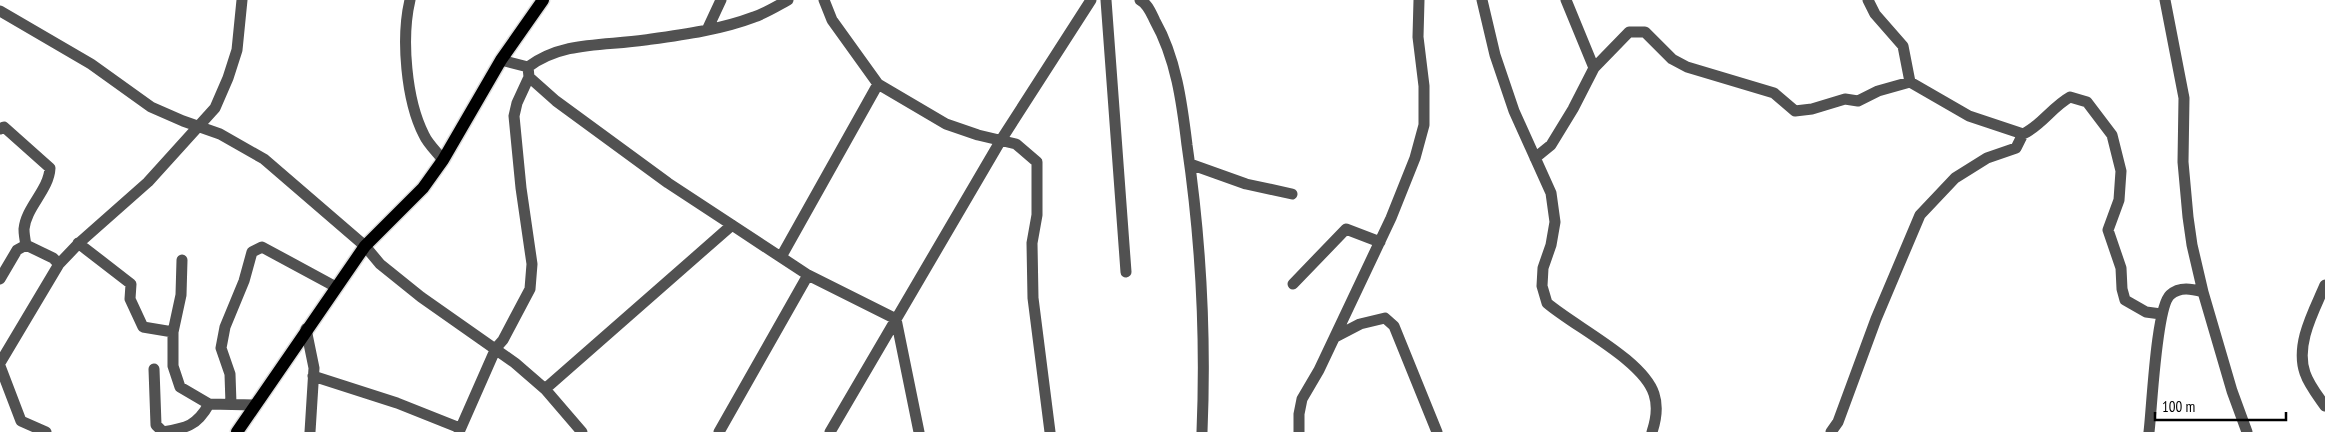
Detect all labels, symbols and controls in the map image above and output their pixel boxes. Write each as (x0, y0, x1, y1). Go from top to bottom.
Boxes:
scale bar (2155, 390, 2286, 422)
text: 100 m (2162, 397, 2195, 416)

